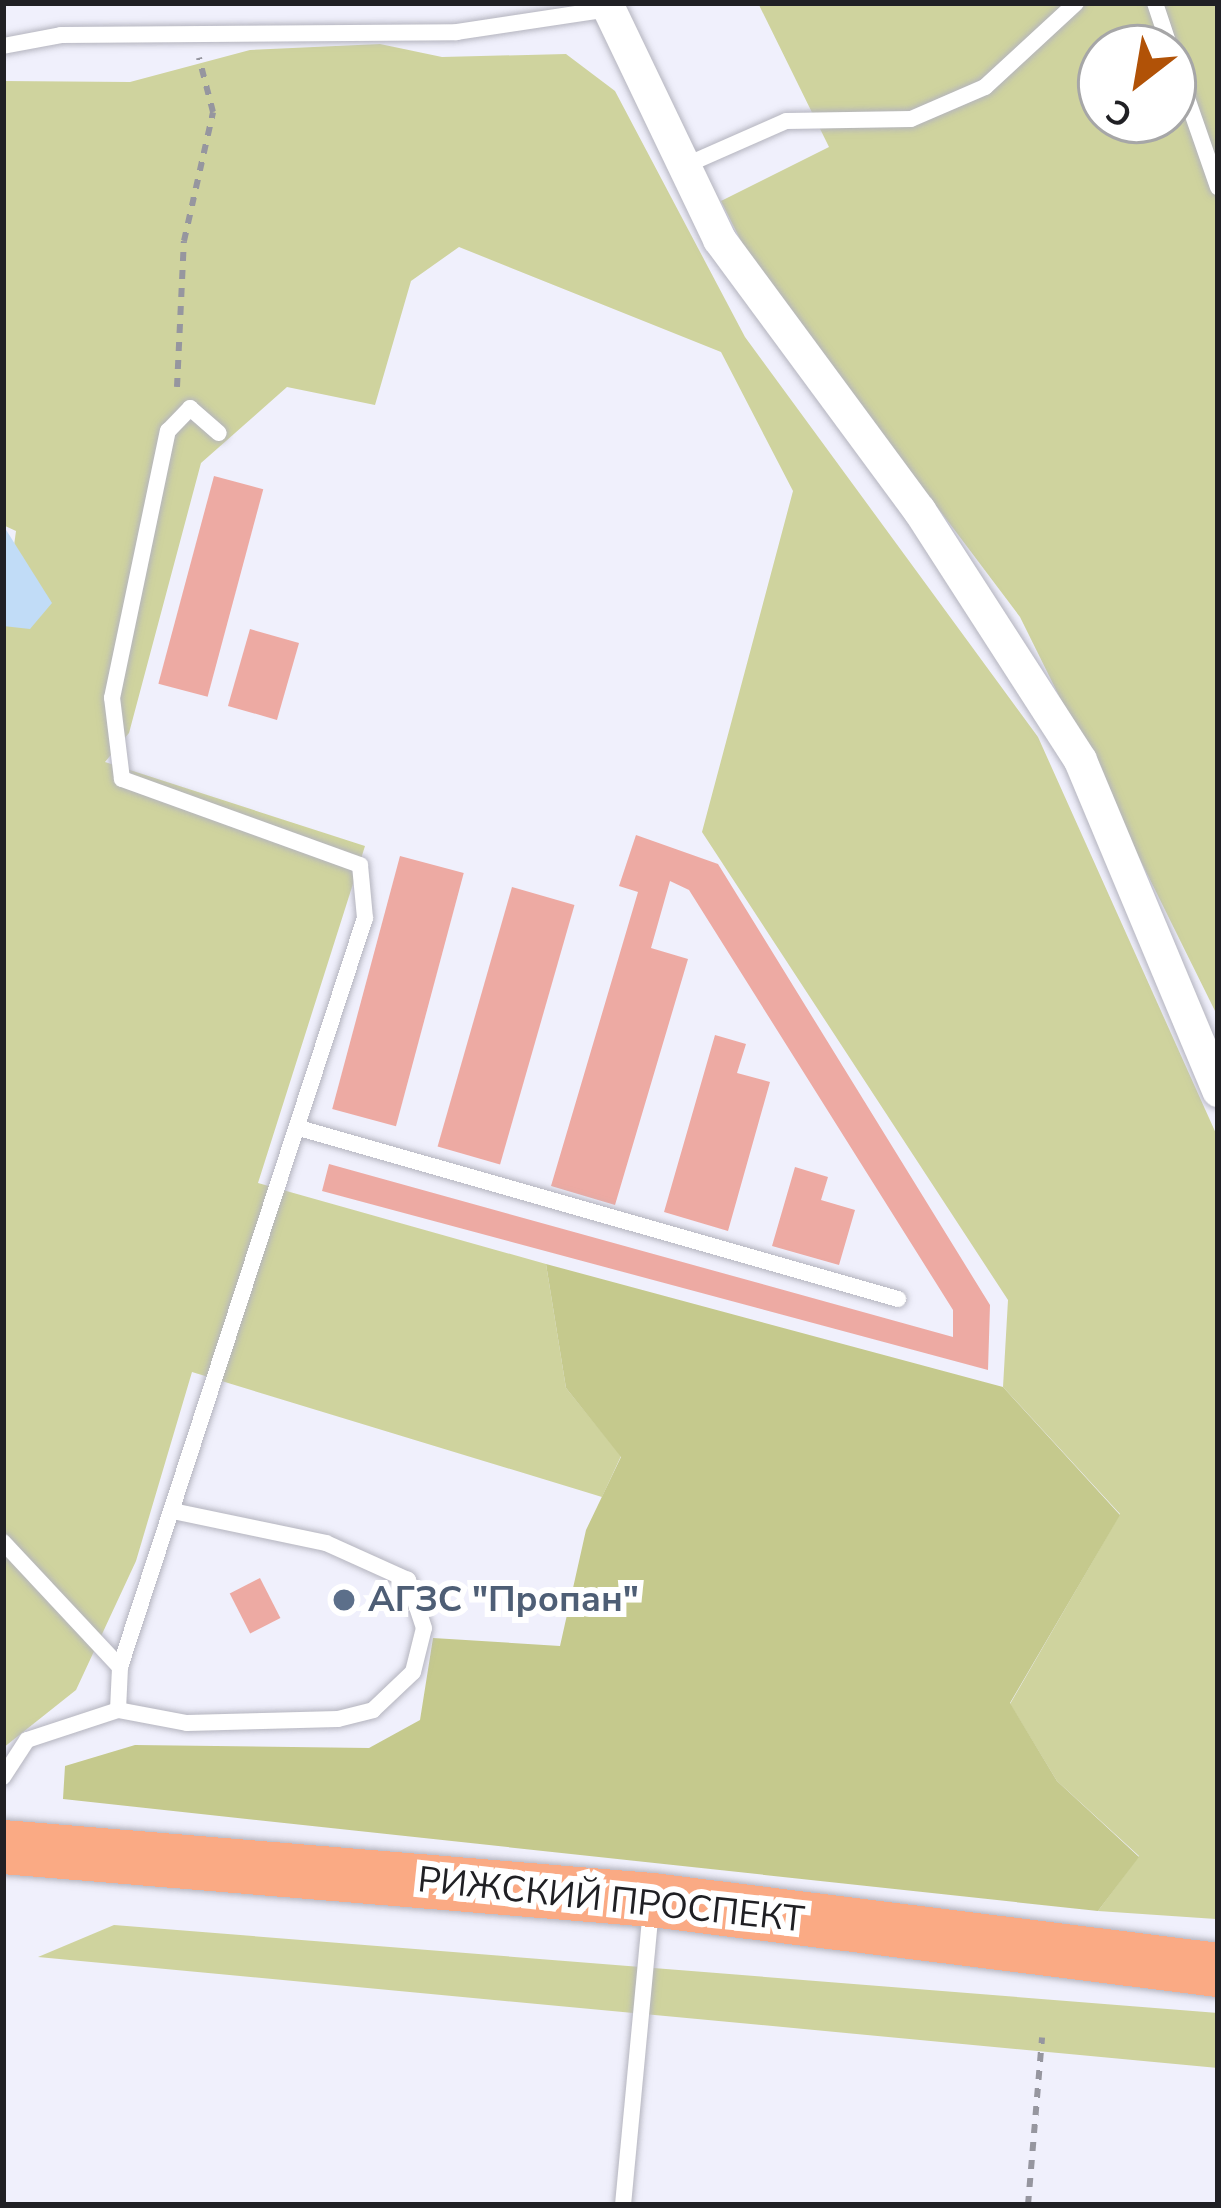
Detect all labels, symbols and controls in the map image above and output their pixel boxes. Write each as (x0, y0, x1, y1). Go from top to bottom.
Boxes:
north arrow (1077, 24, 1197, 144)
text: С (1099, 88, 1141, 138)
place label: АГЗС "Пропан" (368, 1578, 639, 1622)
marker: АГЗС "Пропан" (331, 1587, 357, 1613)
street label: РИЖСКИЙ ПРОСПЕКТ (416, 1858, 806, 1942)

